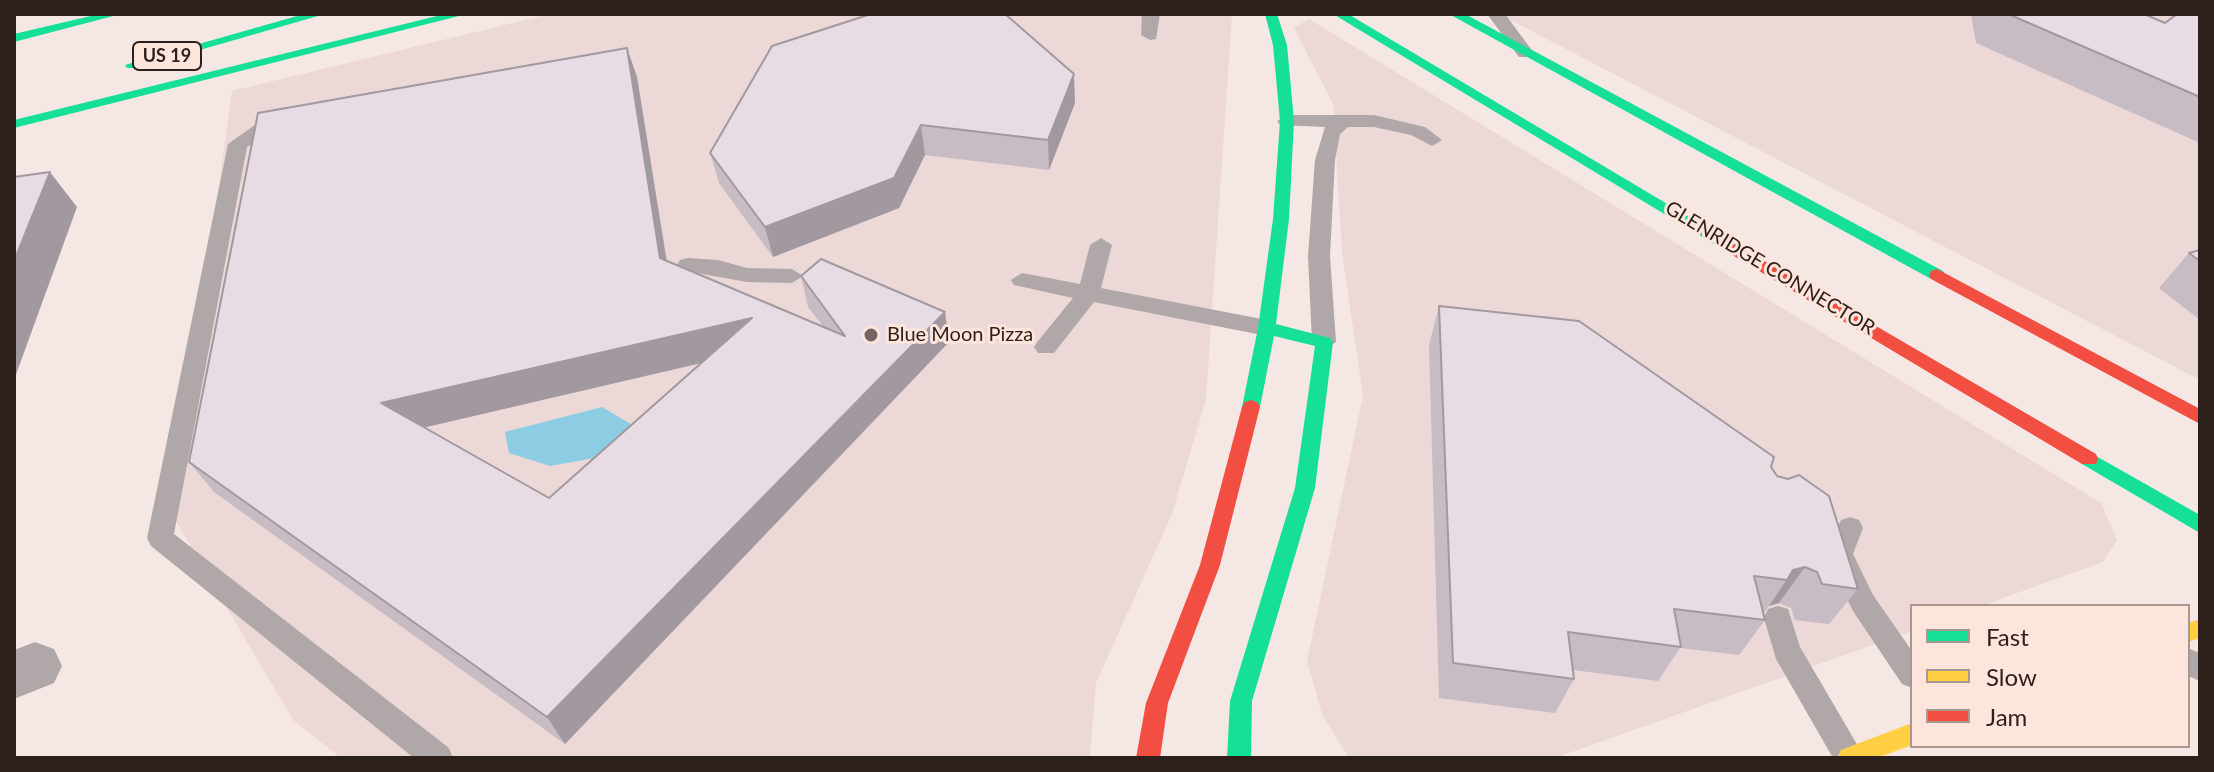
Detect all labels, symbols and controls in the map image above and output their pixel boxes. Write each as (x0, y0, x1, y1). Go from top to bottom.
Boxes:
road number: US 19 (133, 42, 201, 70)
street label: GLENRIDGE CONNECTOR (1661, 196, 1879, 340)
place label: Blue Moon Pizza (887, 323, 1033, 347)
marker: Blue Moon Pizza (862, 326, 880, 344)
legend (1910, 604, 2190, 748)
text: Fast (1986, 622, 2029, 651)
text: Slow (1986, 662, 2037, 691)
text: Jam (1986, 702, 2027, 731)

